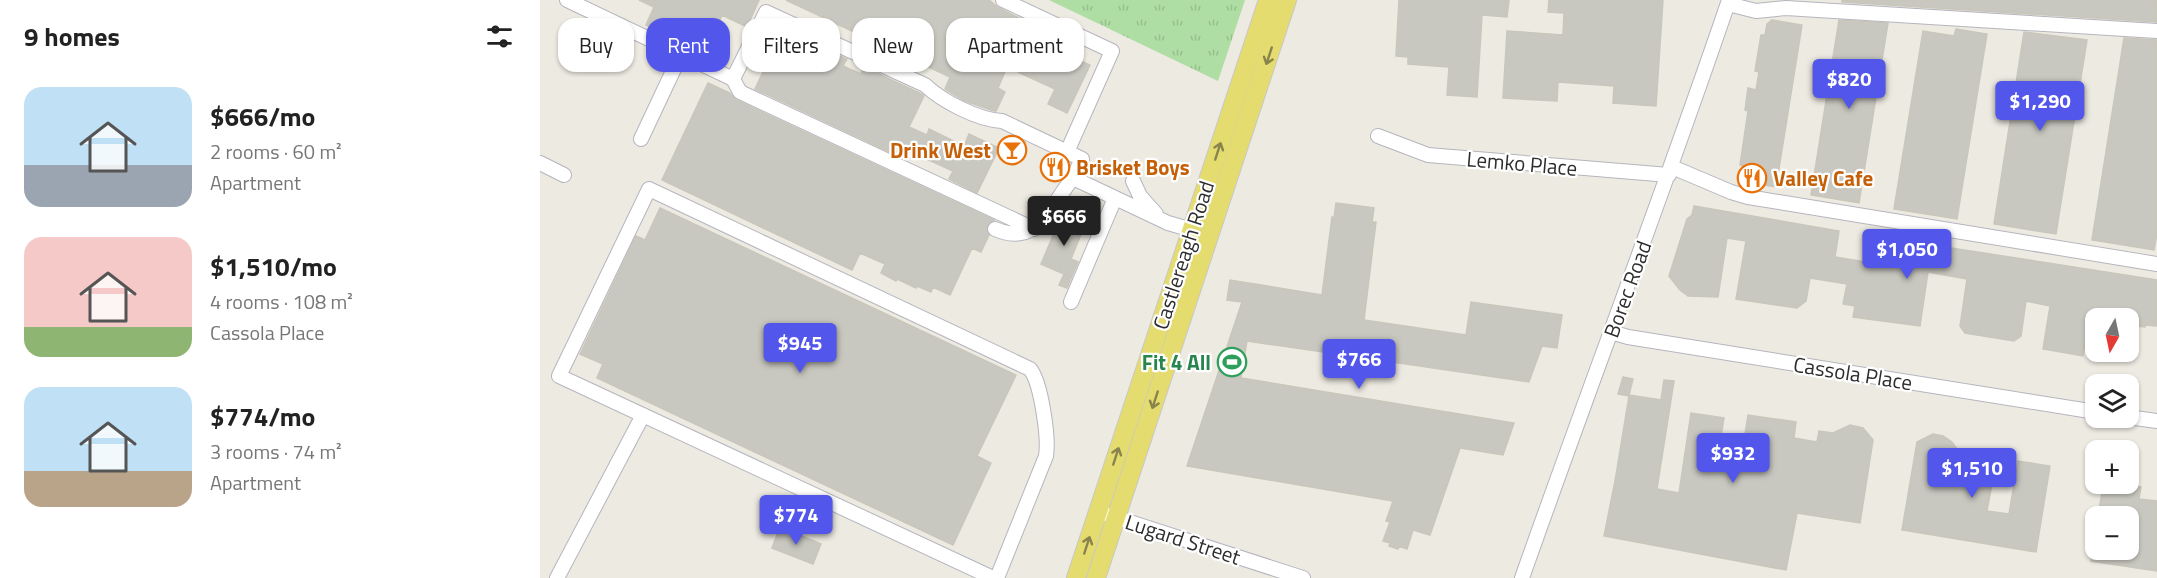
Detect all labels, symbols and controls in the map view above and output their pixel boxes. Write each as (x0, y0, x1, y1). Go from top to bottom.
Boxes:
text: 9 homes (24, 17, 120, 56)
chip: Buy (558, 18, 634, 72)
chip: Rent (646, 18, 730, 72)
chip: Filters (742, 18, 840, 72)
chip: New (852, 18, 934, 72)
chip: Apartment (946, 18, 1084, 72)
icon: filters (483, 20, 516, 53)
one-way arrow (1263, 46, 1274, 65)
pin: $820 (1813, 59, 1885, 110)
text: $820 (1827, 63, 1871, 94)
pin: $1,290 (1991, 81, 2089, 132)
text: $1,290 (2009, 85, 2071, 116)
text: $666/mo (210, 97, 315, 136)
icon: home (72, 111, 144, 183)
place label: Drink West (890, 134, 991, 166)
bar icon: Drink West (996, 134, 1028, 166)
text: 2 rooms · 60 m² (210, 136, 342, 167)
one-way arrow (1213, 142, 1224, 161)
street label: Lemko Place (1465, 142, 1579, 184)
restaurant icon: Brisket Boys (1039, 151, 1071, 183)
place label: Brisket Boys (1076, 151, 1190, 183)
restaurant icon: Valley Cafe (1736, 162, 1768, 194)
place label: Valley Cafe (1773, 162, 1873, 194)
text: Apartment (210, 167, 301, 198)
street label: Castlereagh Road (1144, 176, 1222, 334)
pin: $666 (1028, 196, 1100, 247)
text: $666 (1042, 200, 1086, 231)
pin: $1,050 (1858, 229, 1956, 280)
text: $1,050 (1876, 233, 1938, 264)
street label: Borec Road (1595, 236, 1659, 342)
text: $1,510/mo (210, 247, 337, 286)
icon: home (72, 261, 144, 333)
text: 4 rooms · 108 m² (210, 286, 353, 317)
north arrow (2085, 308, 2139, 362)
map controls (2085, 308, 2139, 560)
text: Cassola Place (210, 317, 324, 348)
pin: $945 (764, 323, 836, 374)
text: $945 (778, 327, 822, 358)
pin: $766 (1323, 339, 1395, 390)
text: $766 (1337, 343, 1381, 374)
place label: Fit 4 All (1142, 346, 1211, 378)
sports icon: Fit 4 All (1216, 346, 1248, 378)
street label: Cassola Place (1791, 348, 1915, 398)
button: layers (2085, 374, 2139, 428)
one-way arrow (1149, 390, 1160, 409)
text: $774/mo (210, 397, 315, 436)
icon: home (72, 411, 144, 483)
pin: $932 (1697, 433, 1769, 484)
text: 3 rooms · 74 m² (210, 436, 342, 467)
text: $932 (1711, 437, 1755, 468)
button: + (2085, 440, 2139, 494)
one-way arrow (1112, 447, 1123, 466)
pin: $1,510 (1923, 448, 2021, 499)
text: $1,510 (1941, 452, 2003, 483)
text: Apartment (210, 467, 301, 498)
pin: $774 (760, 495, 832, 546)
text: $774 (774, 499, 818, 530)
street label: Lugard Street (1121, 505, 1245, 573)
button: − (2085, 506, 2139, 560)
one-way arrow (1082, 536, 1093, 555)

